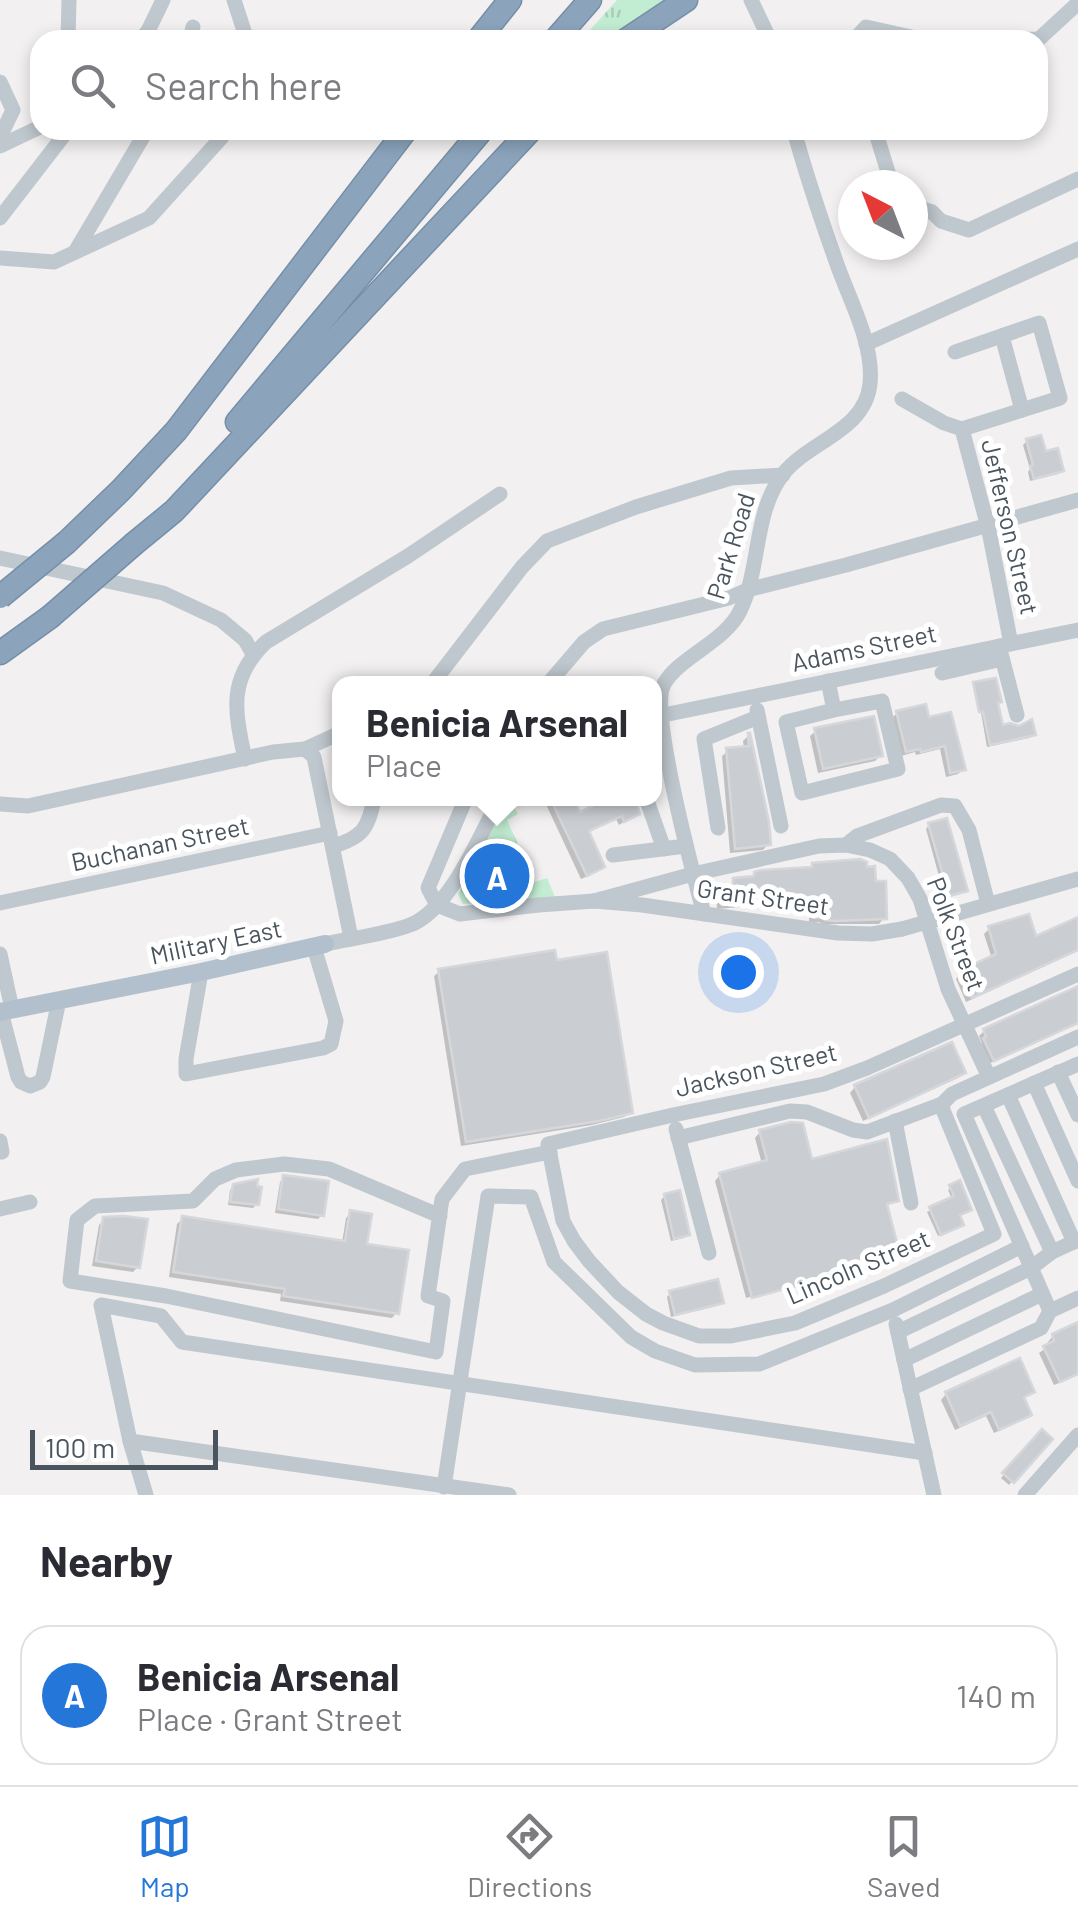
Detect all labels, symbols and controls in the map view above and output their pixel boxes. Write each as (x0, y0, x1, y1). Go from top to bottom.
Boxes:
search box (30, 30, 1048, 140)
icon: search (65, 58, 120, 113)
text: Search here (145, 62, 343, 108)
north arrow (838, 170, 928, 260)
street label: Jefferson Street (976, 436, 1046, 617)
street label: Park Road (700, 489, 760, 602)
street label: Adams Street (789, 617, 939, 677)
popup (332, 676, 662, 806)
text: Benicia Arsenal (366, 699, 628, 745)
text: Place (366, 745, 442, 783)
street label: Buchanan Street (68, 810, 251, 877)
pin: A (464, 838, 530, 914)
street label: Grant Street (695, 872, 831, 920)
street label: Polk Street (922, 872, 992, 995)
street label: Military East (147, 912, 284, 970)
your location (713, 947, 764, 998)
street label: Jackson Street (672, 1036, 840, 1102)
street label: Lincoln Street (781, 1222, 934, 1310)
scale bar (30, 1425, 218, 1470)
text: 100 m (45, 1430, 115, 1464)
text: Nearby (40, 1535, 173, 1585)
text: Benicia Arsenal (137, 1653, 399, 1699)
text: A (64, 1676, 85, 1714)
text: 140 m (956, 1676, 1036, 1714)
text: Place · Grant Street (137, 1699, 403, 1737)
tab: Map (137, 1809, 192, 1903)
tab: Directions (467, 1809, 592, 1903)
tab: Saved (867, 1809, 941, 1903)

